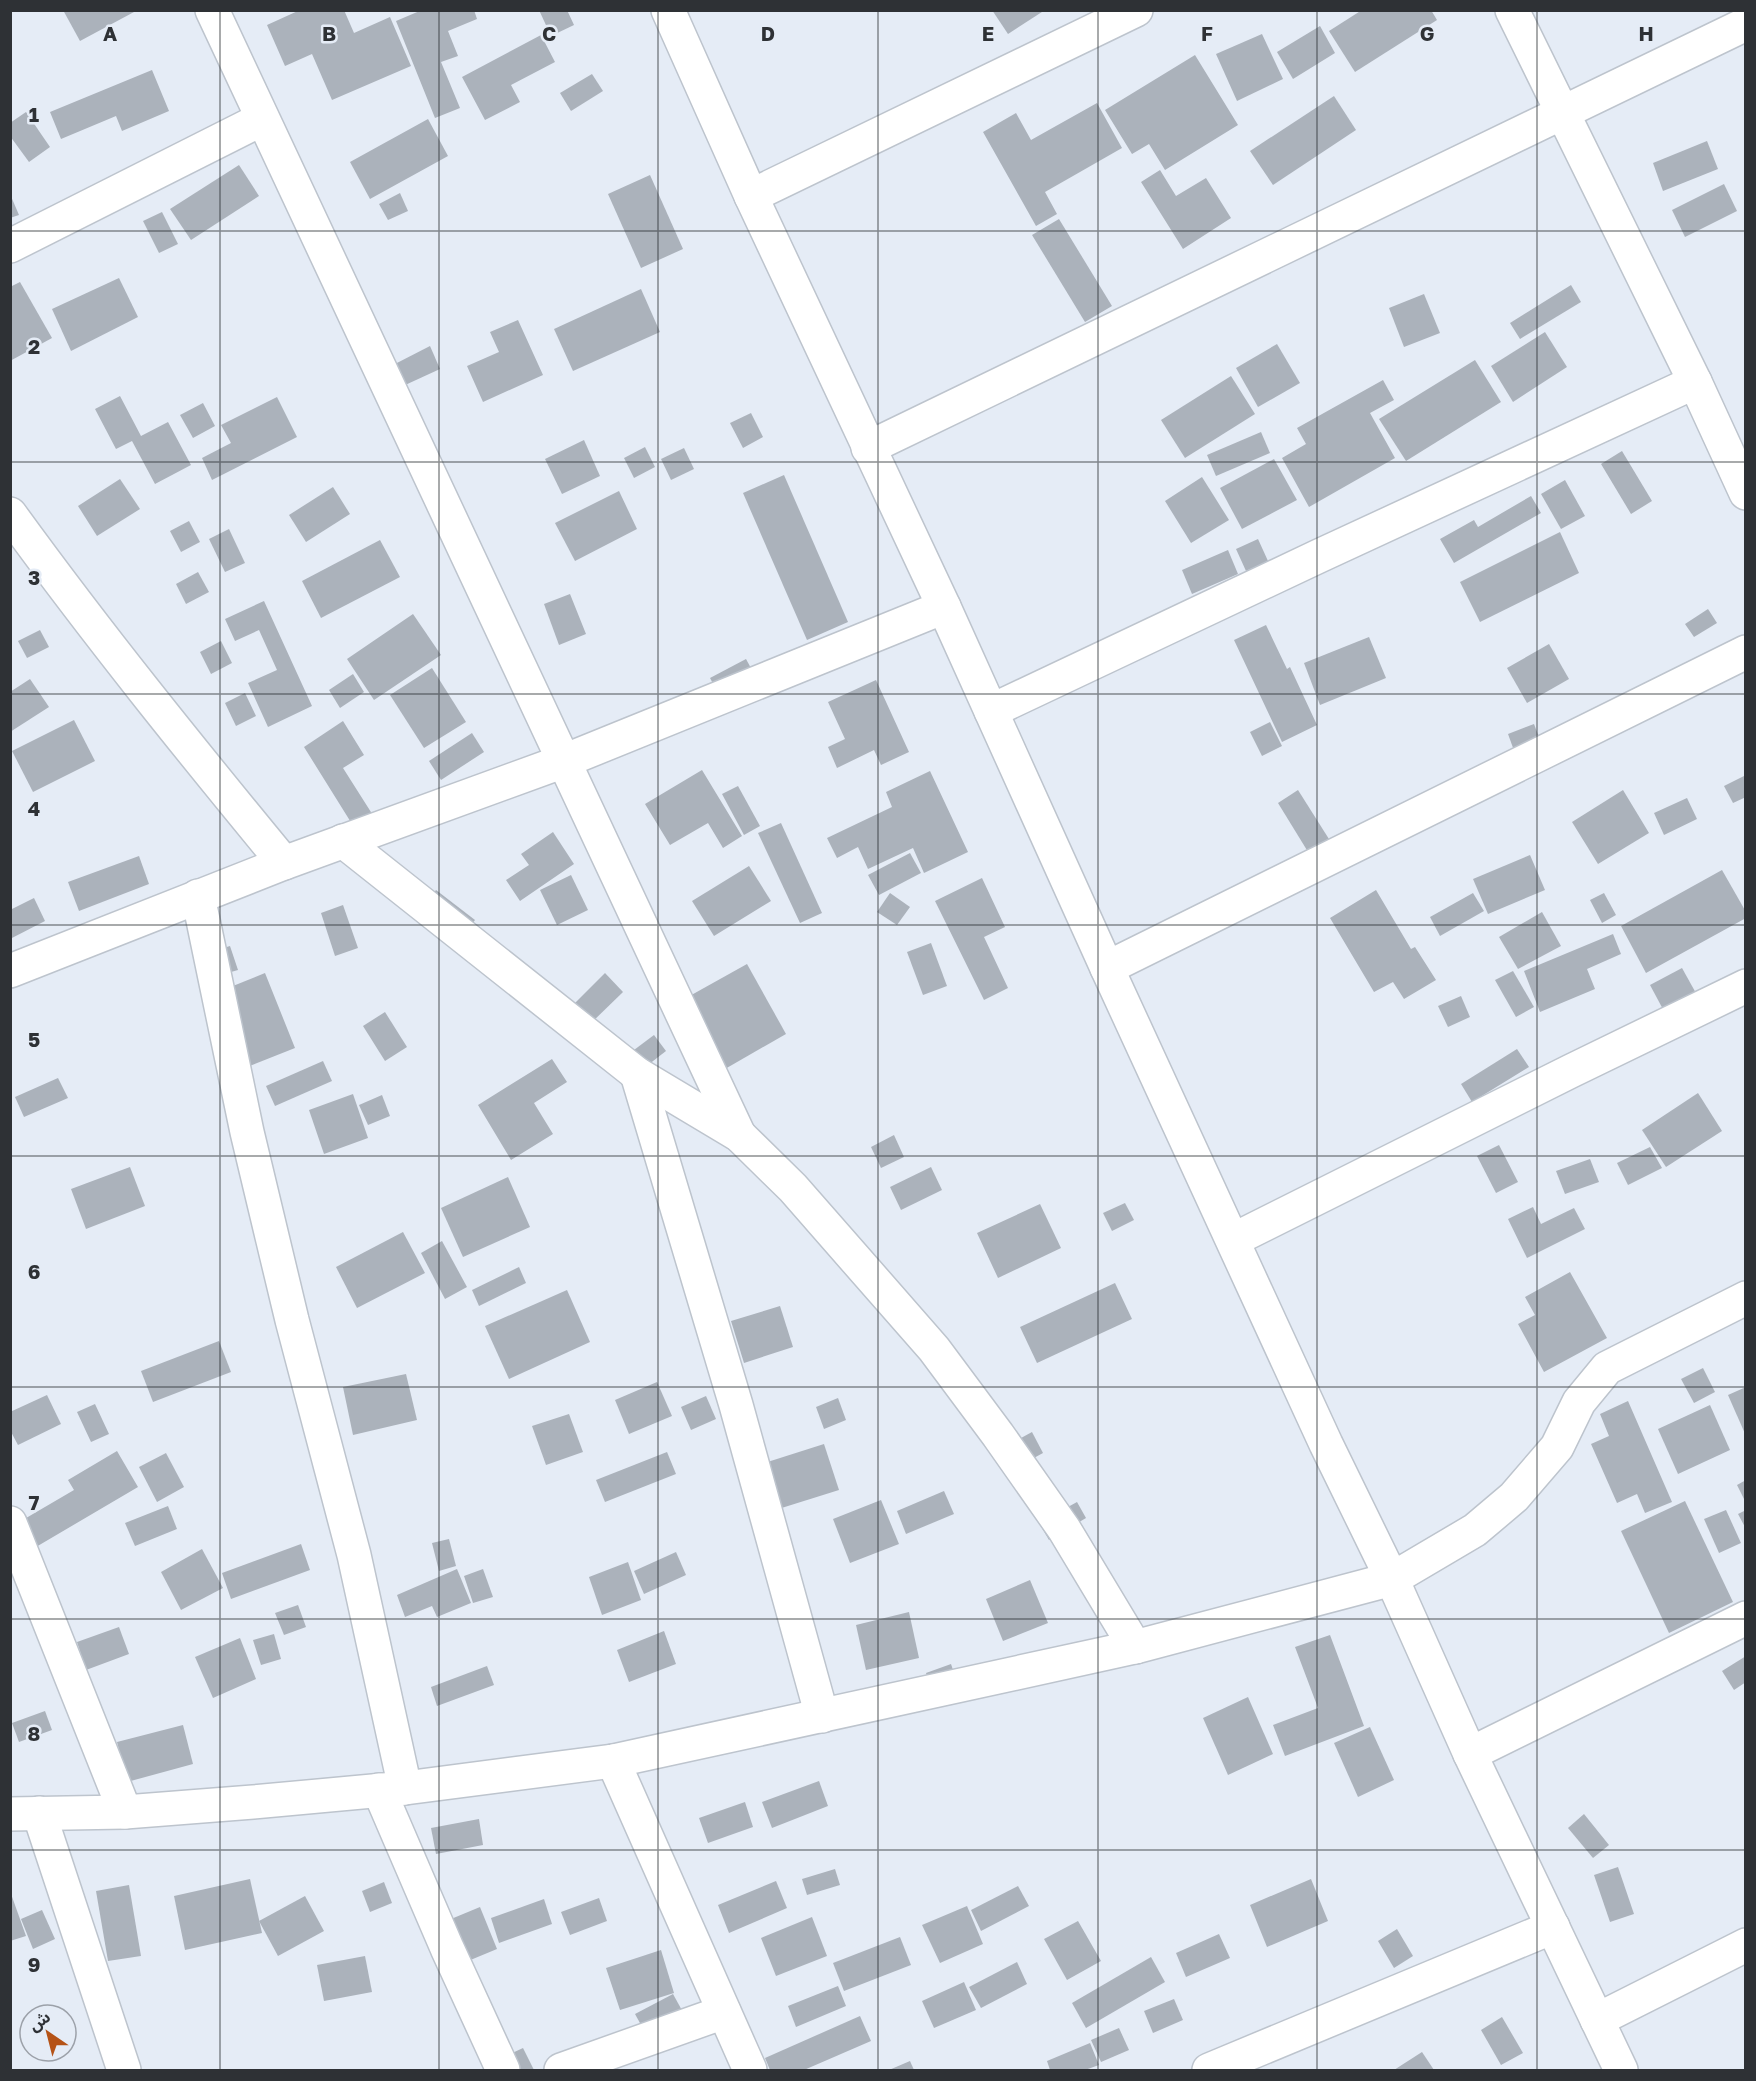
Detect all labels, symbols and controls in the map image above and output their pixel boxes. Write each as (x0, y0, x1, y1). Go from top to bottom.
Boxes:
text: A (103, 21, 117, 45)
text: B (322, 21, 336, 45)
text: C (542, 21, 556, 45)
text: D (761, 21, 775, 45)
text: E (982, 21, 994, 45)
text: F (1201, 21, 1213, 45)
text: G (1420, 21, 1434, 45)
text: H (1638, 21, 1654, 45)
text: 1 (29, 102, 39, 126)
text: 2 (28, 334, 40, 358)
text: 3 (28, 565, 40, 589)
text: 4 (28, 796, 40, 820)
text: 5 (28, 1027, 40, 1051)
text: 6 (28, 1259, 40, 1283)
text: 7 (29, 1490, 40, 1514)
text: 8 (28, 1721, 40, 1745)
text: 9 (28, 1952, 40, 1976)
north arrow (18, 2003, 78, 2063)
text: ش (25, 2006, 54, 2035)

